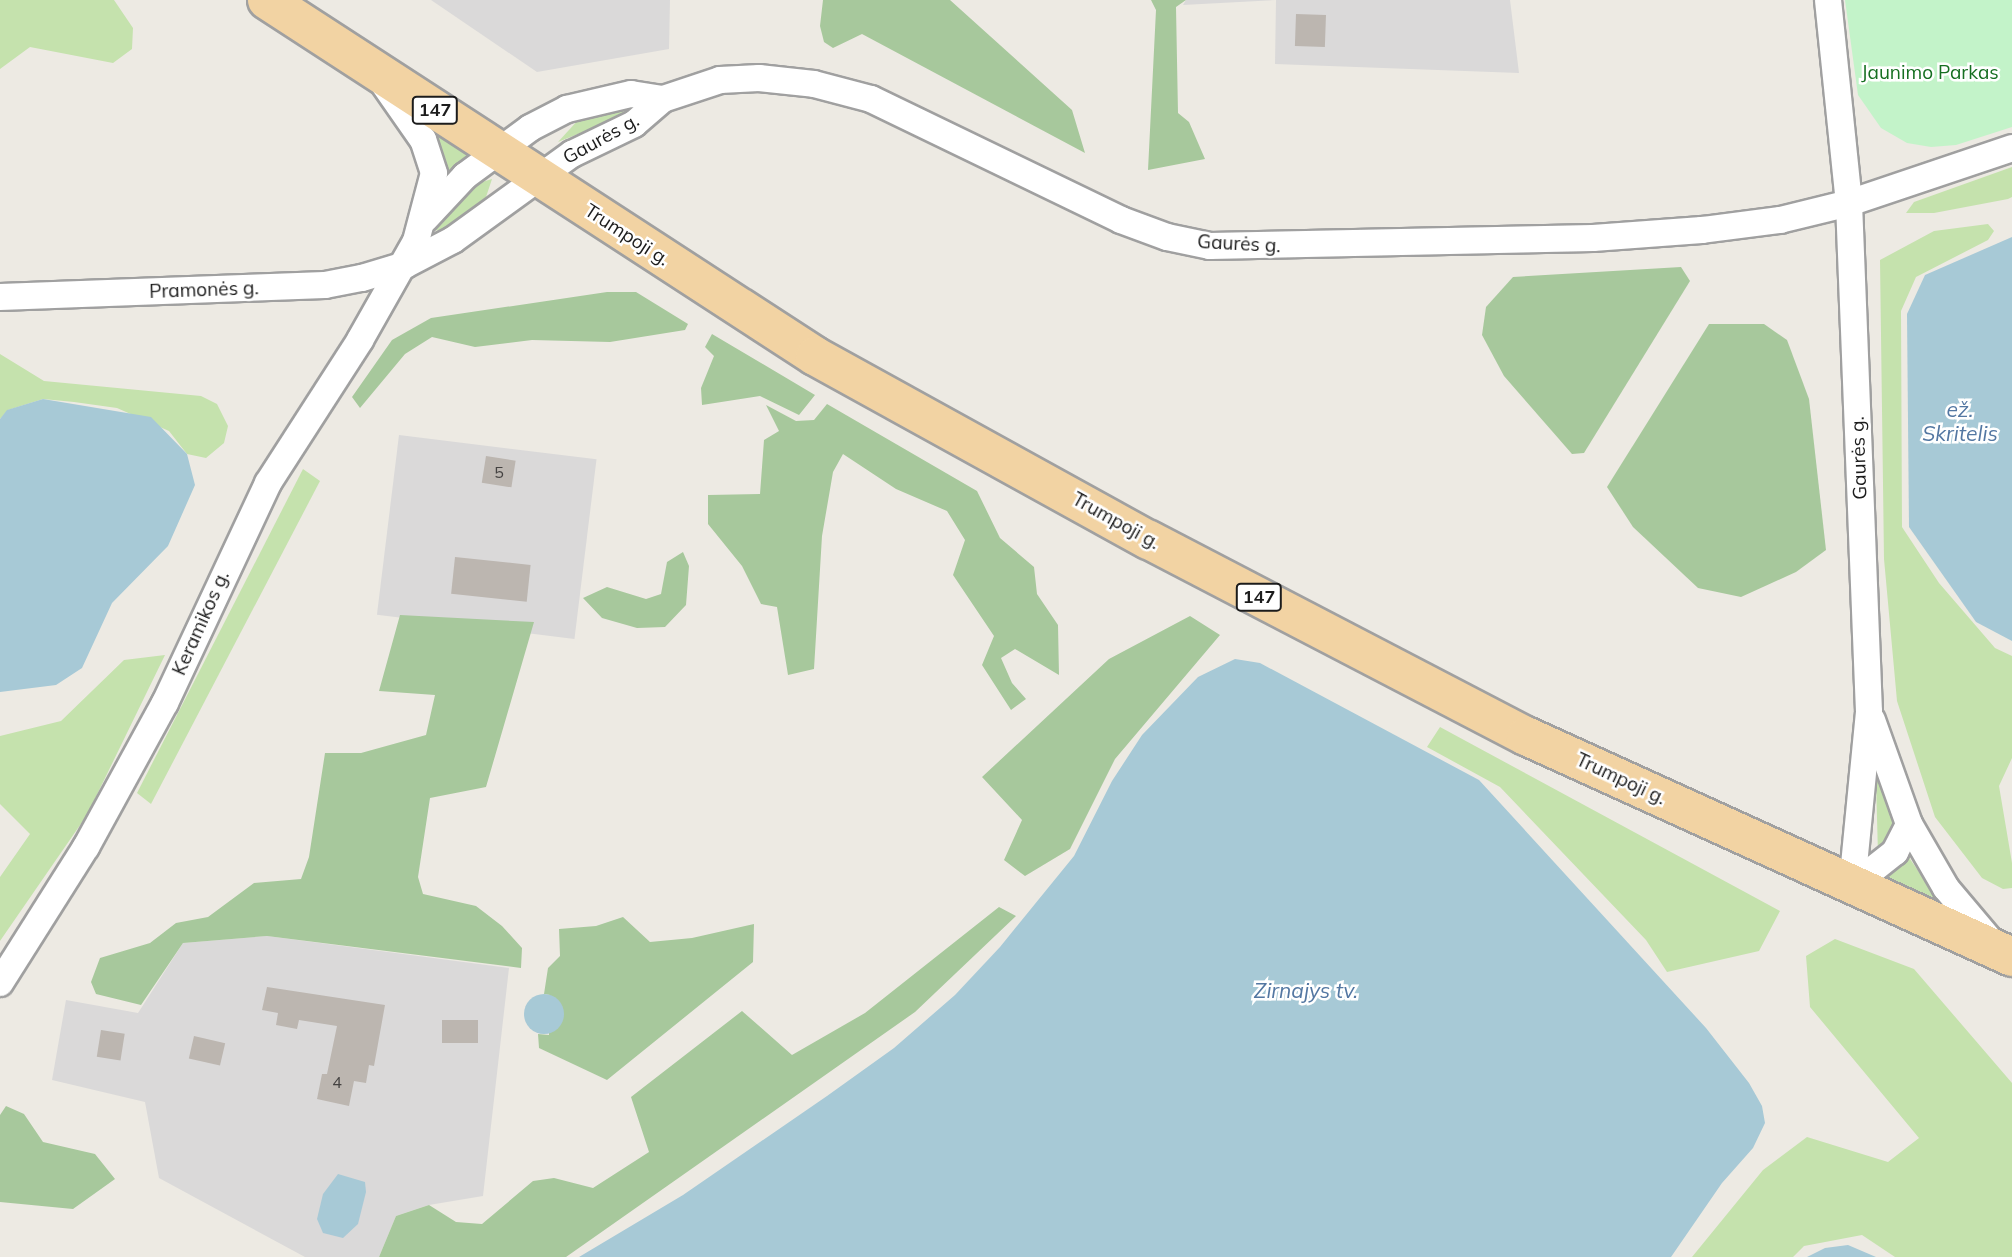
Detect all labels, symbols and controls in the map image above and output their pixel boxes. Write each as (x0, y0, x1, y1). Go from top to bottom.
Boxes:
park label: Jaunimo Parkas (1861, 62, 1999, 84)
road number: 147 (410, 96, 460, 124)
street label: Gaurės g. (559, 109, 643, 169)
street label: Trumpoji g. (580, 199, 674, 271)
street label: Gaurės g. (1197, 230, 1281, 258)
street label: Pramonės g. (149, 277, 259, 303)
water label: ež. Skritelis (1922, 396, 1998, 446)
street label: Gaurės g. (1846, 416, 1872, 500)
house number: 5 (494, 462, 504, 482)
street label: Trumpoji g. (1068, 488, 1164, 554)
street label: Keramikos g. (168, 567, 234, 679)
road number: 147 (1234, 582, 1284, 612)
street label: Trumpoji g. (1572, 748, 1670, 810)
water label: Zirnajys tv. (1254, 977, 1358, 1003)
house number: 4 (332, 1072, 342, 1092)

